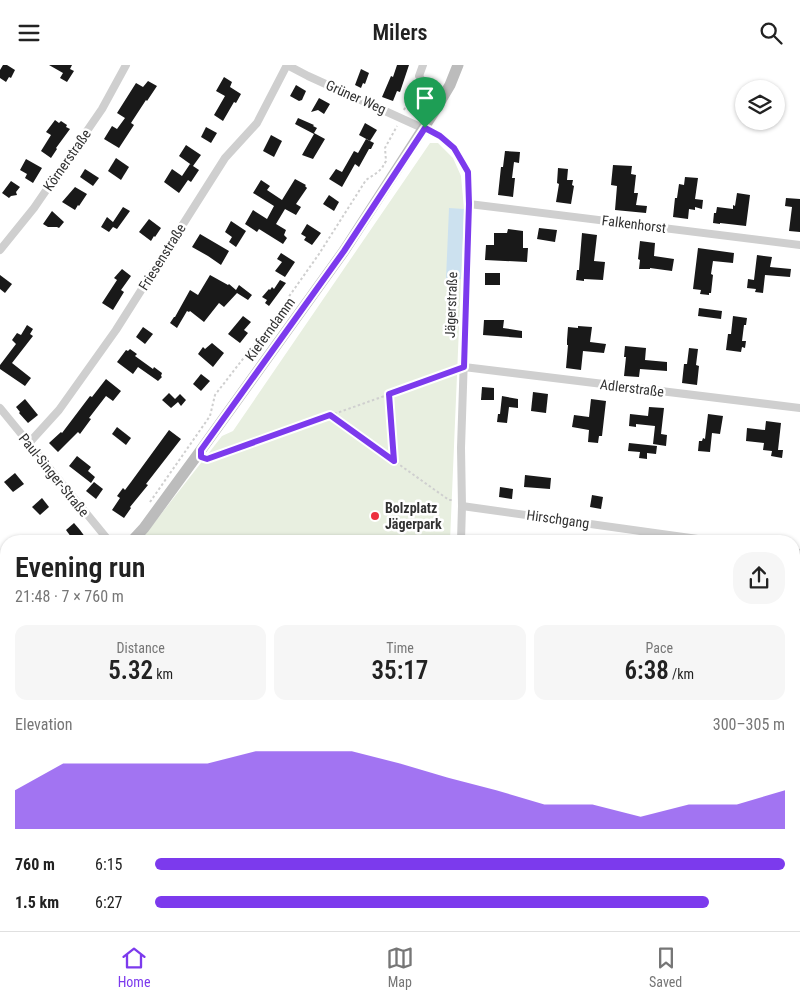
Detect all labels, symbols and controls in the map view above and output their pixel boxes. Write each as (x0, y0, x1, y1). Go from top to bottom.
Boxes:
icon: menu (15, 19, 43, 47)
icon: search (757, 19, 785, 47)
text: Milers (372, 20, 428, 45)
street label: Grüner Weg (323, 77, 389, 117)
pin (404, 77, 446, 128)
map controls (735, 80, 785, 130)
button: layers (735, 80, 785, 130)
icon: arrive (411, 84, 439, 112)
street label: Körnerstraße (40, 126, 94, 194)
street label: Falkenhorst (601, 212, 667, 236)
street label: Friesenstraße (135, 220, 189, 293)
street label: Jägerstraße (442, 271, 460, 338)
street label: Kieferndamm (242, 294, 298, 364)
street label: Adlerstraße (599, 376, 665, 400)
street label: Paul-Singer-Straße (16, 430, 93, 520)
place label: Bolzplatz Jägerpark (385, 500, 442, 532)
street label: Hirschgang (526, 507, 590, 531)
marker: Bolzplatz Jägerpark (369, 510, 381, 522)
text: Evening run (15, 551, 145, 584)
button: share (733, 552, 785, 604)
text: 21:48 · 7 × 760 m (15, 587, 124, 606)
text: Distance (117, 640, 165, 656)
text: Time (386, 640, 414, 656)
text: Pace (646, 640, 673, 656)
text: 5.32 (108, 656, 153, 685)
text: 35:17 (372, 656, 428, 685)
text: 6:38 (625, 656, 669, 685)
text: km (153, 666, 173, 682)
text: /km (669, 666, 694, 682)
text: Elevation (15, 715, 73, 734)
text: 300–305 m (713, 715, 785, 734)
text: 760 m (15, 855, 55, 874)
text: 6:15 (95, 855, 122, 874)
text: 1.5 km (15, 893, 59, 912)
text: 6:27 (95, 893, 122, 912)
tab: Home (118, 944, 150, 990)
tab: Map (386, 944, 414, 990)
tab: Saved (649, 944, 682, 990)

